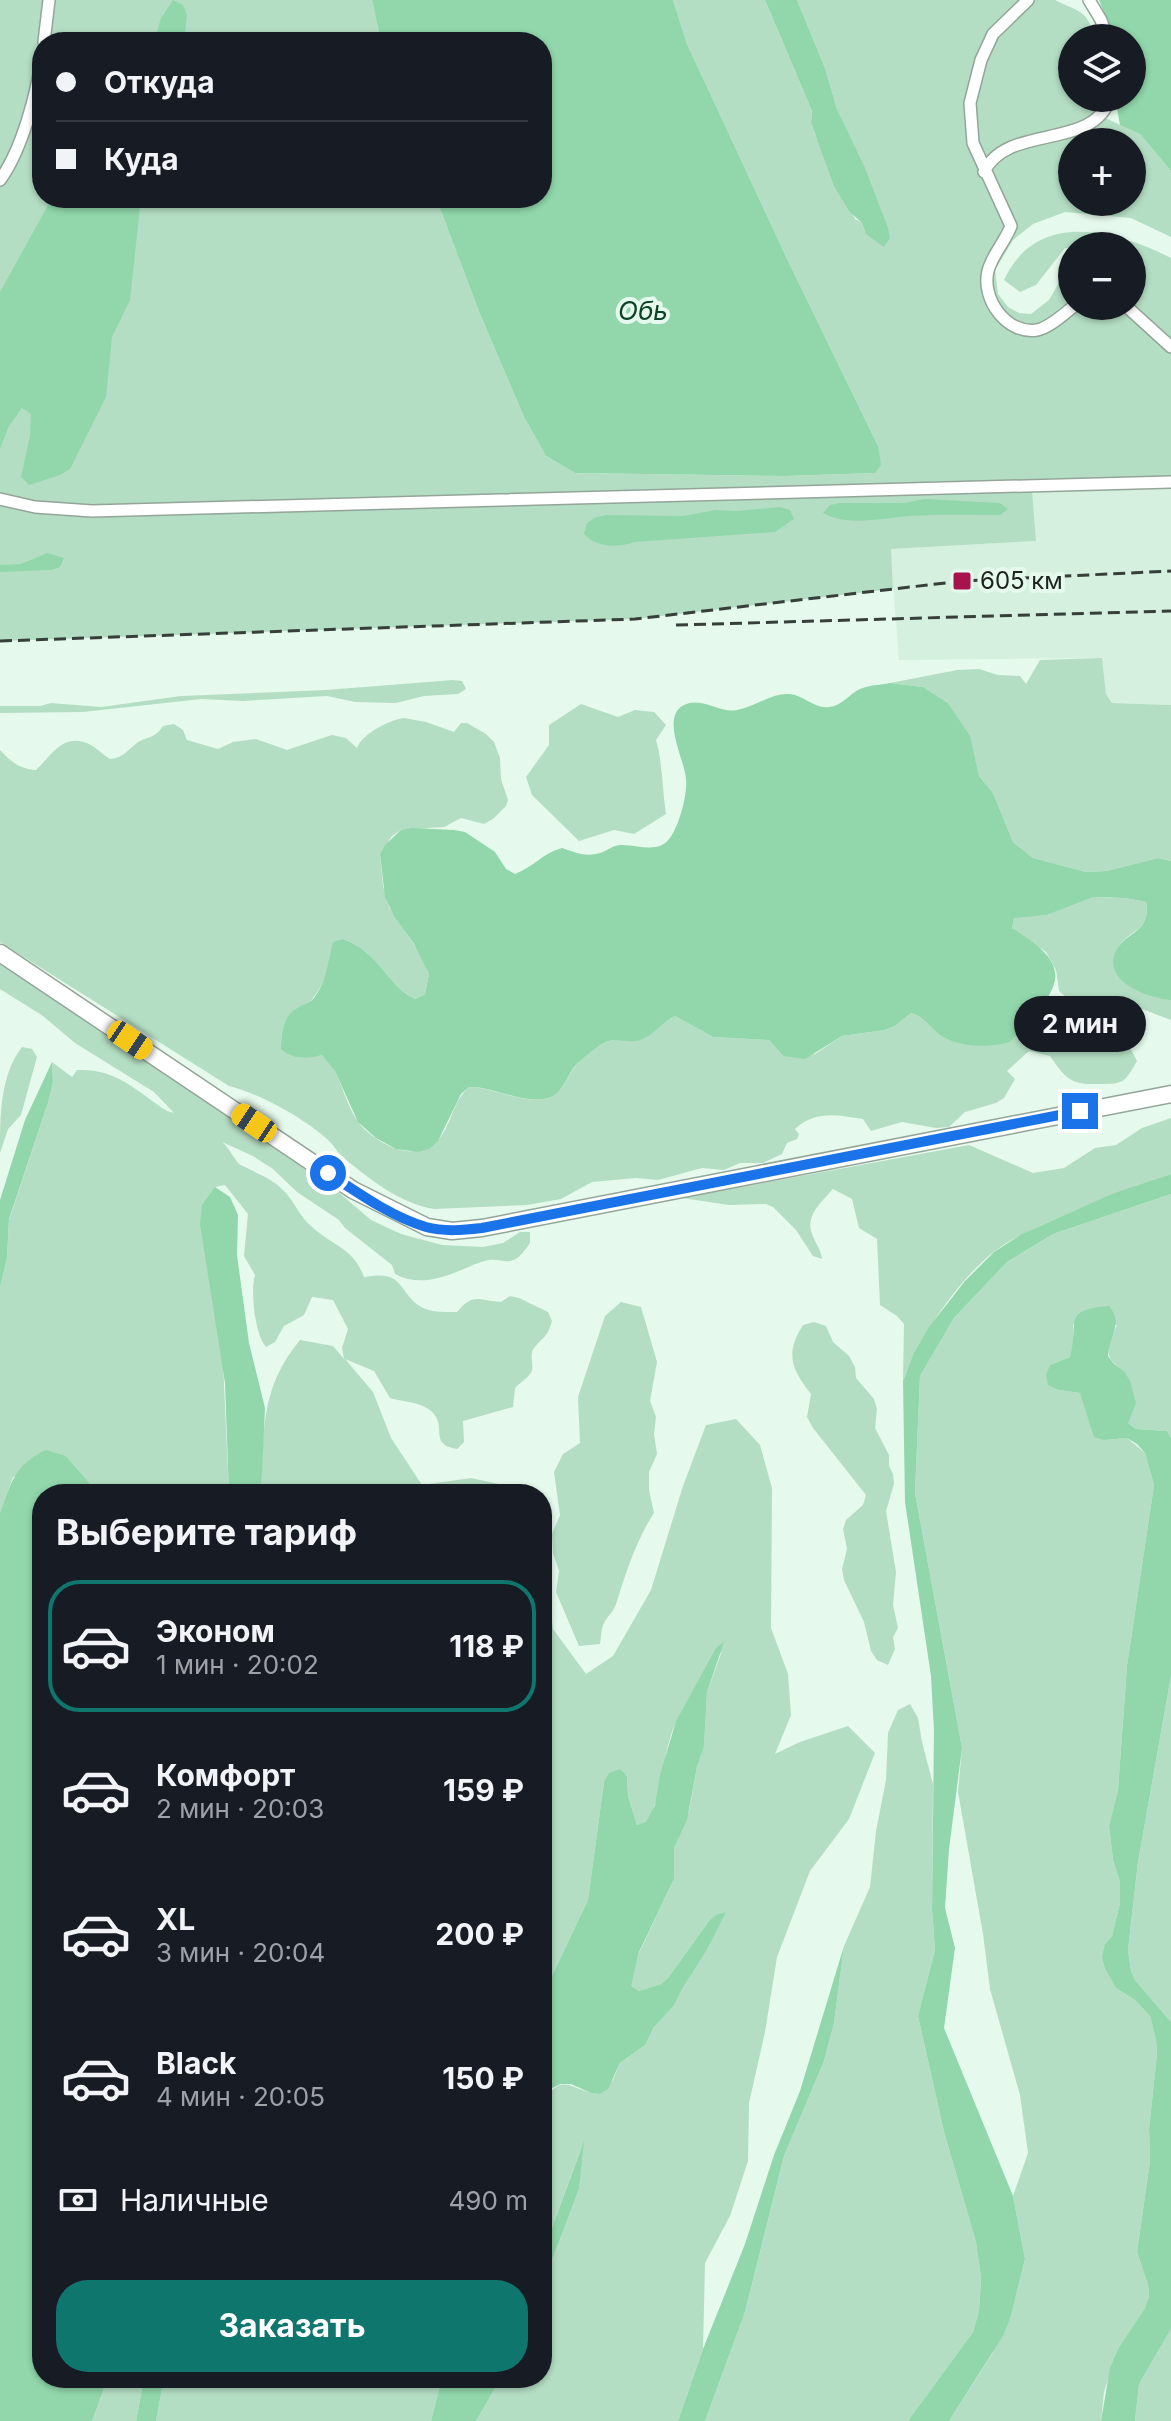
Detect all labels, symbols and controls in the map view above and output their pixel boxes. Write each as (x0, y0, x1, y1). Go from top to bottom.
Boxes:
map controls (1058, 24, 1146, 320)
button: layers (1058, 24, 1146, 112)
text: Откуда (104, 64, 215, 100)
button: + (1058, 128, 1146, 216)
text: Куда (104, 141, 179, 177)
button: − (1058, 232, 1146, 320)
water label: Обь (618, 295, 668, 326)
place label: 605 км (980, 566, 1063, 595)
marker: 605 км (951, 570, 973, 592)
callout: 2 мин (1014, 995, 1146, 1051)
text: 2 мин (1042, 1008, 1118, 1039)
car (103, 1017, 157, 1063)
route end (1062, 1093, 1098, 1129)
car (227, 1100, 281, 1146)
route start (310, 1155, 346, 1191)
text: Выберите тариф (56, 1510, 357, 1554)
icon: car (60, 1610, 132, 1682)
text: Эконом (156, 1613, 275, 1649)
text: 118 ₽ (449, 1628, 524, 1664)
text: 1 мин · 20:02 (156, 1649, 319, 1680)
icon: car (60, 1754, 132, 1826)
text: Комфорт (156, 1757, 295, 1793)
text: 159 ₽ (443, 1772, 524, 1808)
text: 2 мин · 20:03 (156, 1793, 324, 1824)
icon: car (60, 1898, 132, 1970)
text: XL (156, 1901, 195, 1937)
text: 200 ₽ (435, 1916, 524, 1952)
text: 3 мин · 20:04 (156, 1937, 325, 1968)
icon: car (60, 2042, 132, 2114)
text: Black (156, 2045, 236, 2081)
text: 150 ₽ (442, 2060, 524, 2096)
text: 4 мин · 20:05 (156, 2081, 325, 2112)
icon: cash (56, 2178, 100, 2222)
text: Наличные (120, 2182, 269, 2218)
text: 490 m (449, 2185, 528, 2216)
button: Заказать (56, 2280, 528, 2372)

